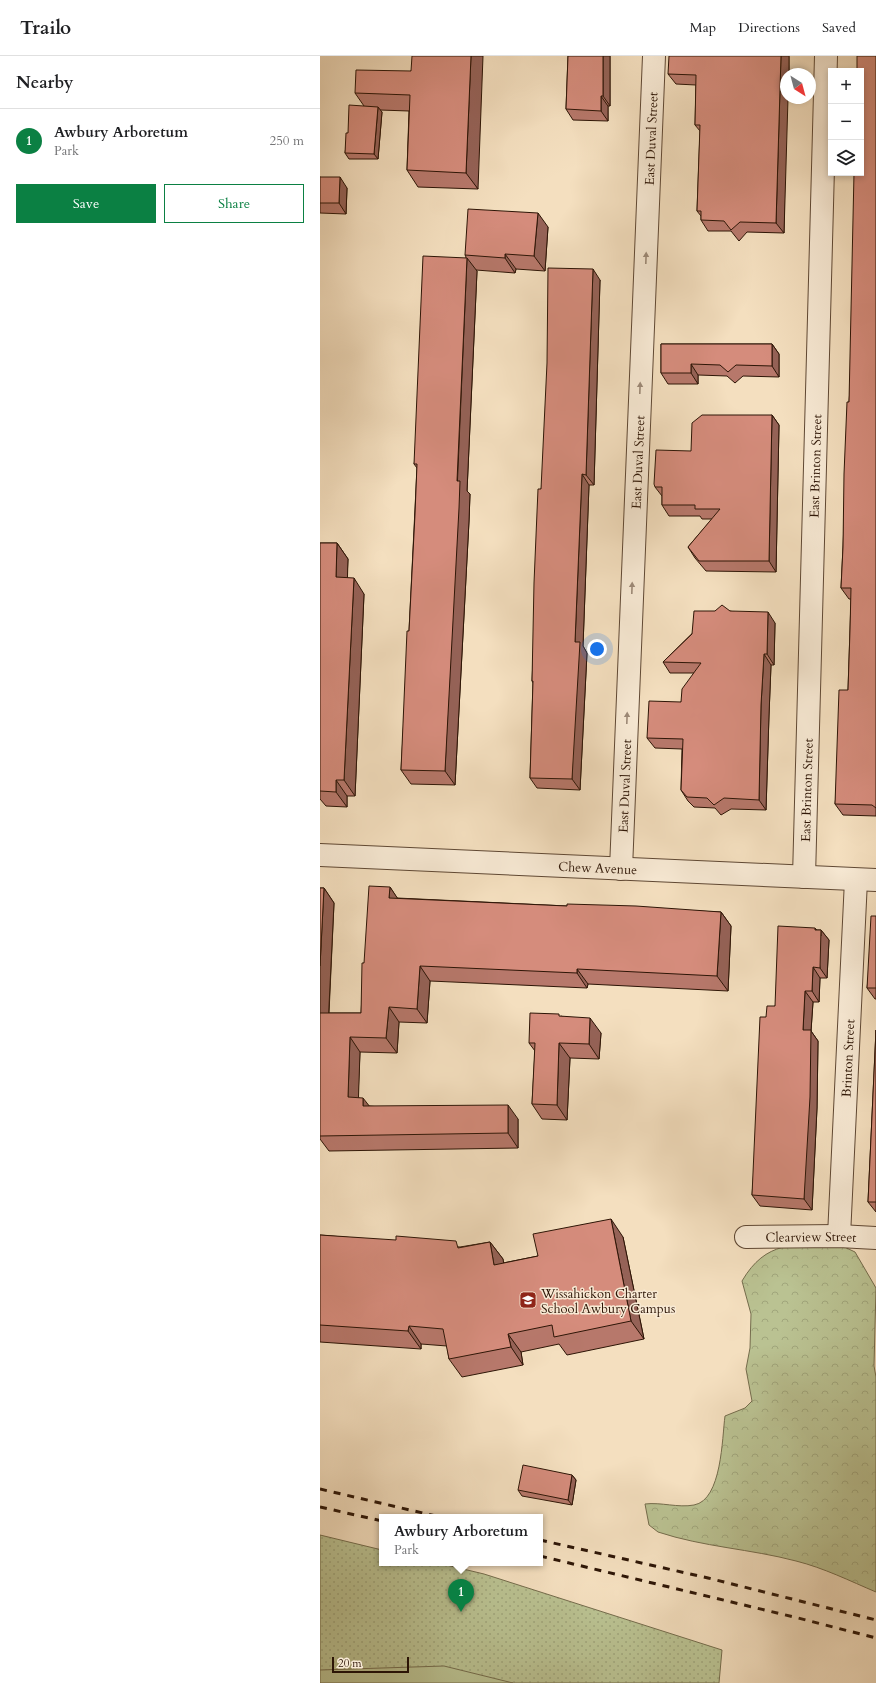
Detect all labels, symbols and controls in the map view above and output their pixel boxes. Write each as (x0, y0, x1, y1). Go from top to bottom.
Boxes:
text: Trailo (20, 15, 71, 41)
text: Map (690, 18, 716, 37)
text: Directions (738, 18, 800, 37)
text: Saved (822, 18, 856, 37)
north arrow (780, 68, 816, 104)
map controls (828, 68, 864, 176)
button: + (828, 68, 864, 104)
text: Nearby (16, 71, 73, 94)
street label: East Duval Street (641, 91, 663, 186)
button: − (828, 104, 864, 140)
text: Awbury Arboretum (54, 122, 188, 142)
text: 1 (26, 132, 32, 150)
text: 250 m (270, 132, 304, 150)
button: layers (828, 140, 864, 176)
text: Park (54, 142, 79, 160)
button: Save (16, 184, 156, 223)
button: Share (164, 184, 304, 223)
one-way arrow (643, 251, 649, 264)
one-way arrow (637, 382, 644, 394)
street label: East Brinton Street (806, 414, 826, 518)
street label: East Duval Street (628, 415, 649, 510)
one-way arrow (629, 582, 636, 594)
your location (587, 639, 607, 659)
one-way arrow (624, 711, 630, 724)
street label: East Brinton Street (797, 738, 818, 842)
street label: East Duval Street (614, 739, 636, 833)
street label: Chew Avenue (558, 858, 638, 879)
street label: Brinton Street (838, 1019, 859, 1098)
street label: Clearview Street (765, 1228, 857, 1247)
place label: Wissahickon Charter School Awbury Campus (540, 1285, 675, 1318)
school or university icon: Wissahickon Charter School Awbury Campus (518, 1290, 538, 1310)
popup (379, 1514, 543, 1566)
text: Awbury Arboretum (394, 1521, 528, 1541)
text: Park (394, 1541, 419, 1559)
pin: 1 (448, 1579, 474, 1612)
scale bar (332, 1655, 409, 1674)
text: 20 m (338, 1656, 362, 1671)

